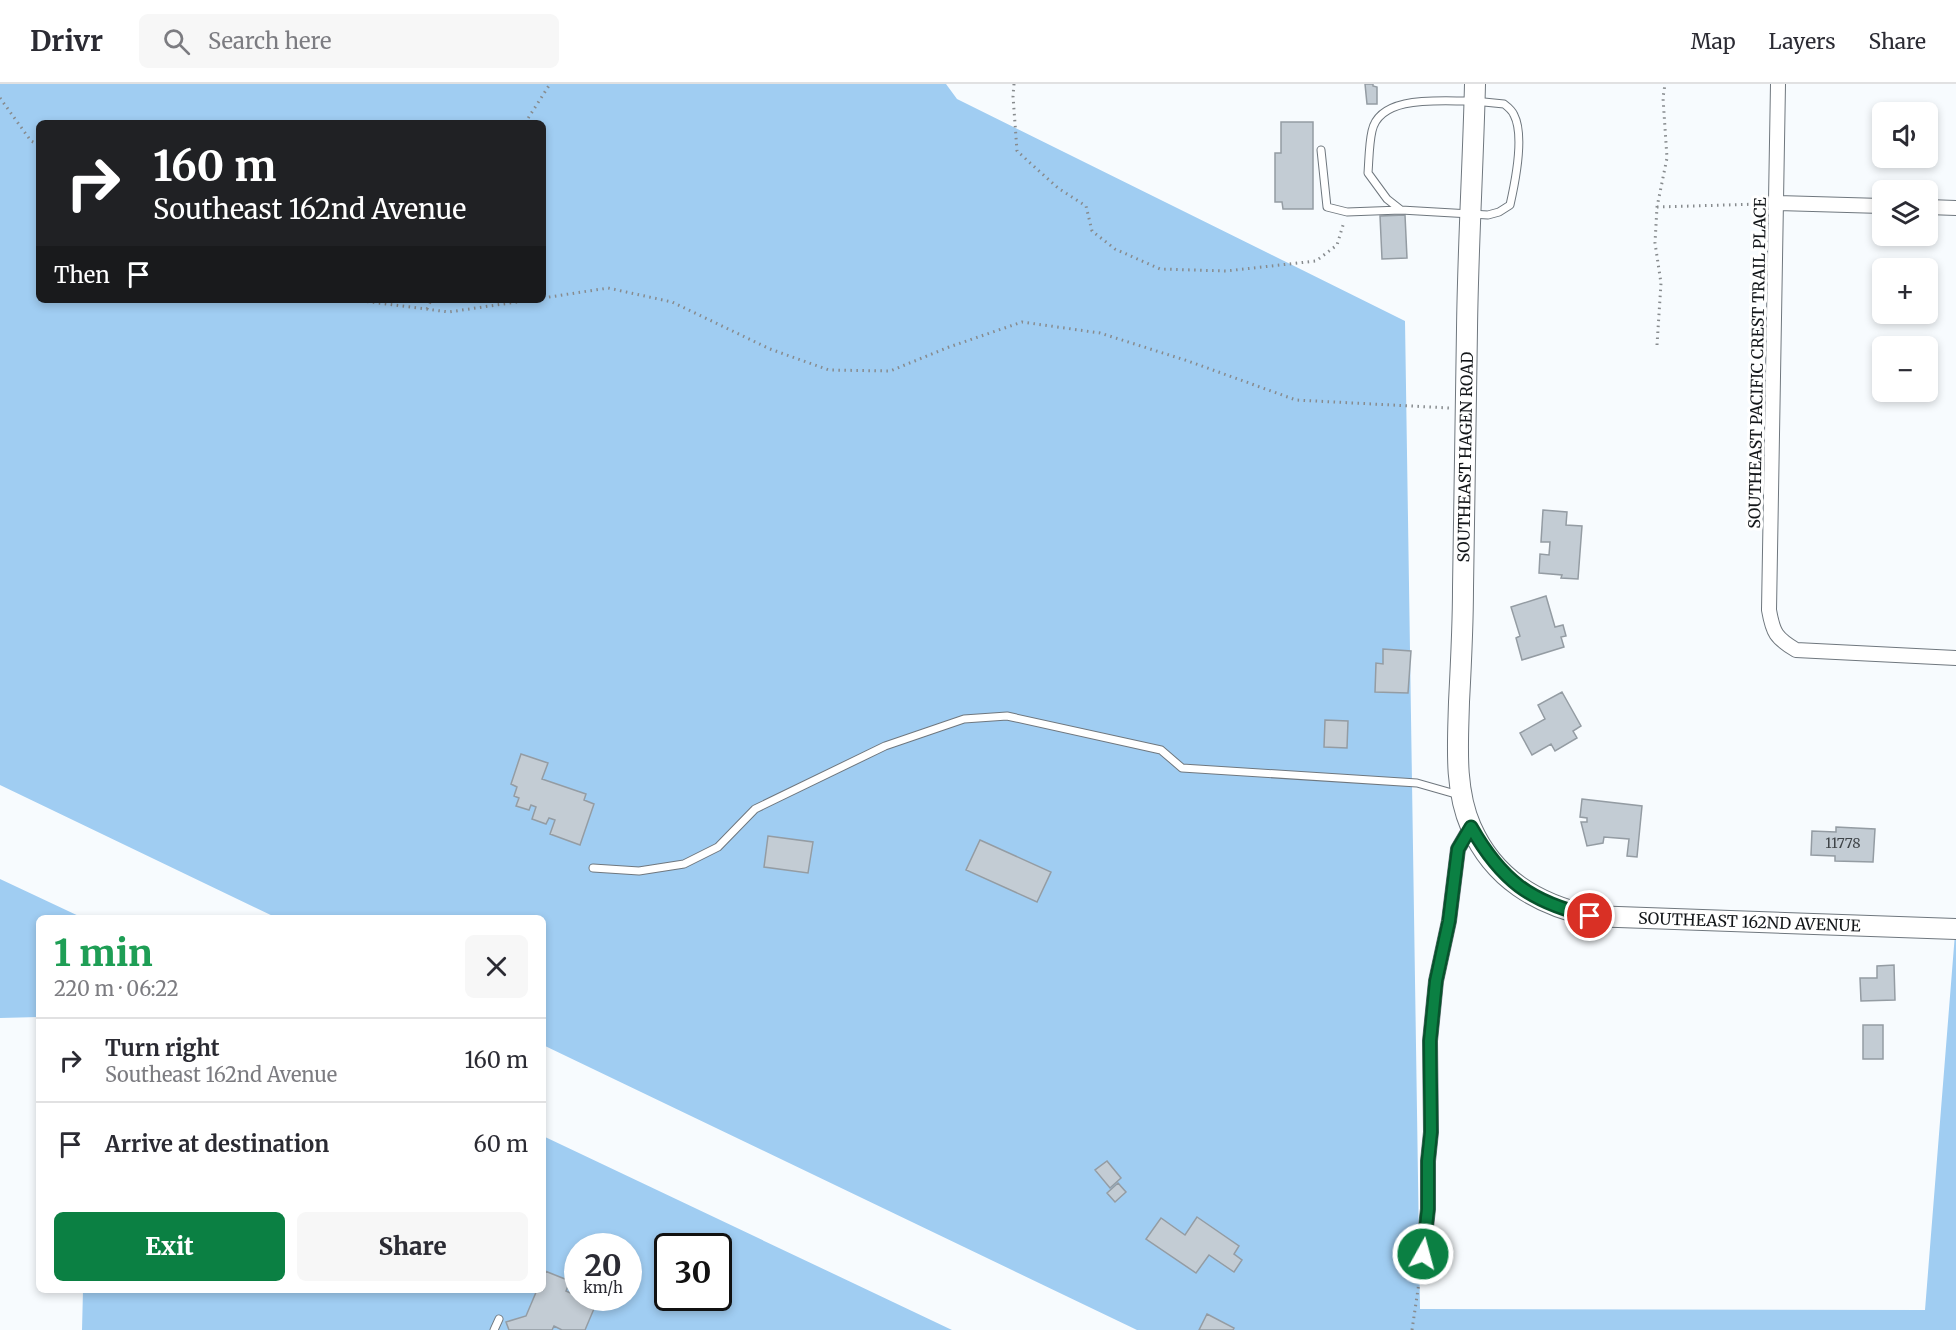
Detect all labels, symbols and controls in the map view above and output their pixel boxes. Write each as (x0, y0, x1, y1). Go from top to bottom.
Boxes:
search box (139, 14, 559, 68)
text: Drivr (30, 23, 103, 59)
icon: search (160, 25, 193, 58)
text: Search here (208, 27, 331, 55)
text: Map (1691, 28, 1736, 55)
text: Layers (1769, 28, 1836, 55)
text: Share (1869, 28, 1926, 55)
map controls (1872, 102, 1938, 402)
button: sound (1872, 102, 1938, 168)
text: 160 m (153, 140, 277, 192)
icon: right (54, 144, 132, 222)
button: layers (1872, 180, 1938, 246)
text: Southeast 162nd Avenue (153, 192, 466, 226)
street label: SOUTHEAST PACIFIC CREST TRAIL PLACE (1744, 196, 1770, 529)
icon: arrive (122, 258, 155, 291)
button: + (1872, 258, 1938, 324)
text: Then (54, 261, 110, 289)
button: − (1872, 336, 1938, 402)
street label: SOUTHEAST HAGEN ROAD (1453, 351, 1477, 563)
house number: 11778 (1825, 834, 1861, 852)
pin (1564, 890, 1615, 941)
icon: arrive (1573, 899, 1606, 932)
street label: SOUTHEAST 162ND AVENUE (1638, 908, 1862, 936)
text: 1 min (54, 931, 153, 976)
button: close (465, 935, 528, 998)
text: 220 m · 06:22 (54, 976, 179, 1001)
text: Turn right (105, 1034, 219, 1062)
icon: right (54, 1044, 87, 1077)
text: 160 m (464, 1046, 528, 1074)
text: Southeast 162nd Avenue (105, 1062, 337, 1087)
icon: arrive (54, 1128, 87, 1161)
text: Arrive at destination (105, 1130, 329, 1158)
text: 60 m (474, 1130, 528, 1158)
button: Exit (54, 1212, 285, 1281)
button: Share (297, 1212, 528, 1281)
position arrow (1391, 1222, 1455, 1286)
speed limit sign: 30 (654, 1233, 732, 1311)
text: 20 (584, 1246, 622, 1284)
text: km/h (583, 1278, 623, 1297)

